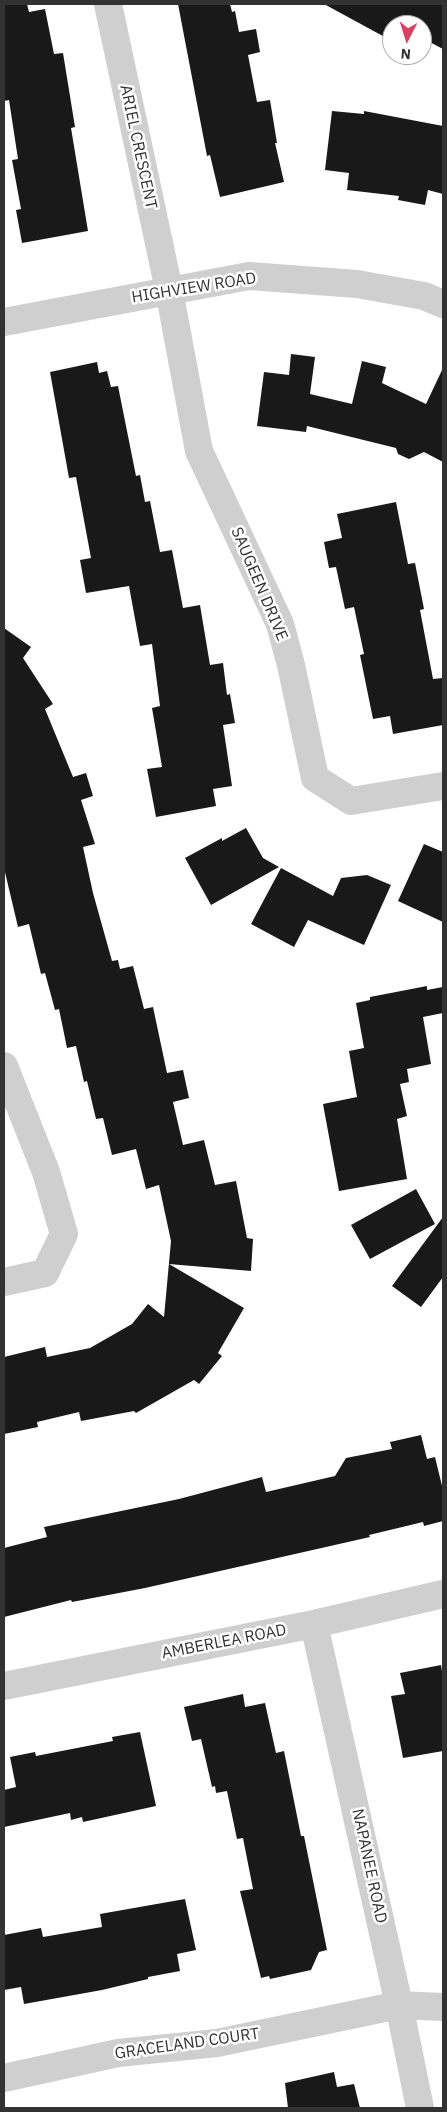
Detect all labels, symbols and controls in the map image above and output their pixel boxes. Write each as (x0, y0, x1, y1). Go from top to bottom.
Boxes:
north arrow (382, 15, 432, 65)
text: N (400, 45, 412, 63)
street label: ARIEL CRESCENT (115, 83, 161, 211)
street label: HIGHVIEW ROAD (130, 269, 258, 307)
street label: SAUGEEN DRIVE (226, 524, 292, 644)
street label: AMBERLEA ROAD (160, 1620, 288, 1664)
street label: NAPANEE ROAD (347, 1807, 391, 1925)
street label: GRACELAND COURT (113, 2024, 261, 2064)

